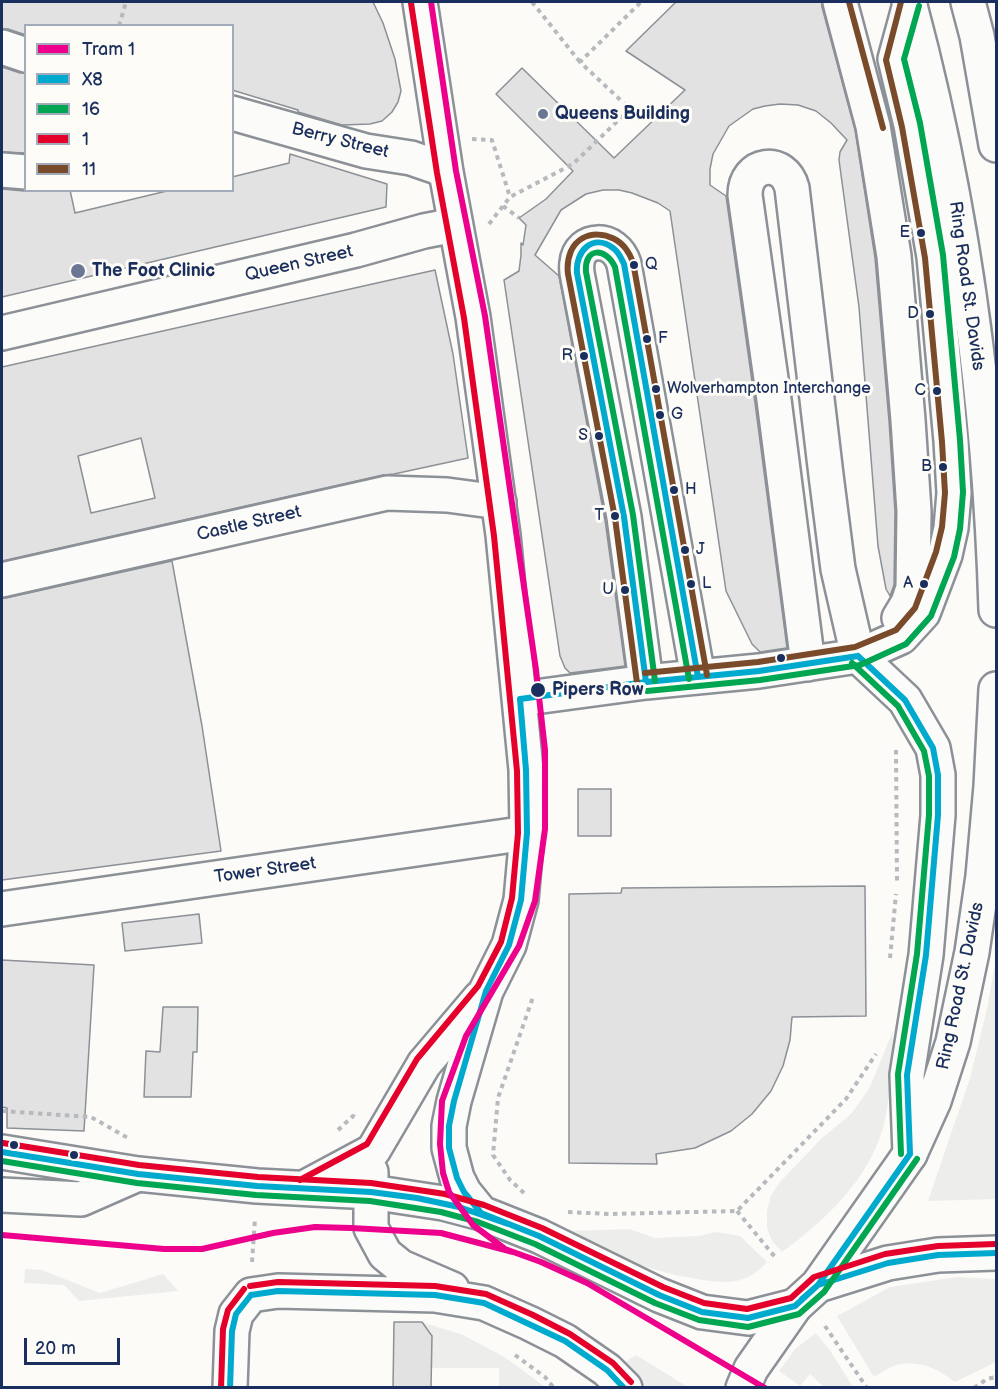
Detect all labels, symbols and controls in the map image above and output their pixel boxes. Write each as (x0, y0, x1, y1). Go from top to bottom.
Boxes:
legend (24, 24, 234, 192)
text: Tram 1 (82, 39, 135, 60)
text: X8 (82, 69, 103, 90)
text: 16 (82, 99, 100, 120)
place label: Queens Building (555, 103, 690, 125)
marker: Queens Building (536, 107, 550, 121)
street label: Berry Street (289, 119, 391, 163)
text: 1 (82, 129, 89, 150)
text: 11 (82, 159, 96, 180)
street label: Ring Road St. Davids (943, 200, 989, 372)
place label: E (899, 223, 910, 243)
marker: E (915, 227, 927, 239)
street label: Queen Street (243, 241, 355, 287)
place label: Q (645, 255, 657, 275)
marker: Q (628, 259, 640, 271)
place label: The Foot Clinic (92, 260, 215, 282)
marker: The Foot Clinic (69, 262, 87, 280)
place label: D (907, 304, 919, 324)
marker: D (924, 308, 936, 320)
place label: F (658, 329, 668, 349)
marker: F (641, 333, 653, 345)
place label: R (562, 346, 573, 366)
marker: R (578, 350, 590, 362)
place label: Wolverhampton Interchange (667, 379, 871, 399)
place label: C (915, 381, 926, 401)
marker: Wolverhampton Interchange (650, 383, 662, 395)
marker: C (931, 385, 943, 397)
place label: G (671, 405, 683, 425)
marker: G (654, 409, 666, 421)
place label: S (578, 426, 588, 446)
marker: S (593, 430, 605, 442)
place label: B (921, 457, 932, 477)
marker: B (937, 461, 949, 473)
place label: H (685, 480, 697, 500)
marker: H (668, 484, 680, 496)
street label: Castle Street (195, 502, 303, 546)
place label: T (594, 506, 604, 526)
marker: T (609, 510, 621, 522)
place label: J (696, 540, 705, 560)
marker: J (679, 544, 691, 556)
place label: L (702, 574, 711, 594)
place label: A (903, 574, 913, 594)
marker: L (685, 578, 697, 590)
marker: A (918, 578, 930, 590)
place label: U (602, 580, 614, 600)
marker: U (619, 584, 631, 596)
unlabelled marker (775, 652, 787, 664)
place label: Pipers Row (552, 679, 644, 701)
marker: Pipers Row (529, 681, 547, 699)
street label: Tower Street (213, 853, 317, 889)
street label: Ring Road St. Davids (933, 900, 989, 1072)
unlabelled marker (8, 1139, 20, 1151)
unlabelled marker (68, 1149, 80, 1161)
scale bar (27, 1326, 123, 1364)
text: 20 m (35, 1338, 76, 1359)

